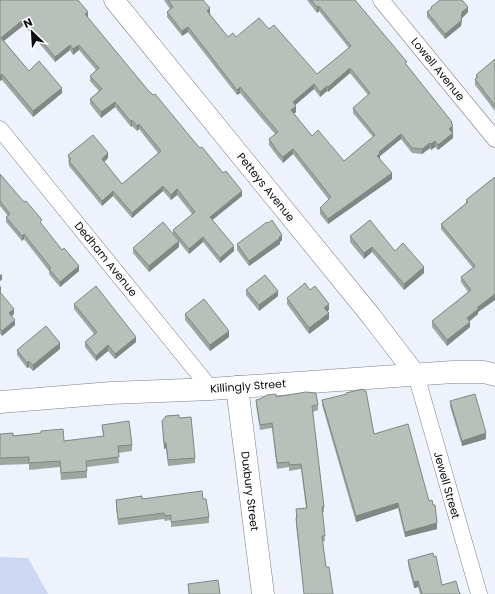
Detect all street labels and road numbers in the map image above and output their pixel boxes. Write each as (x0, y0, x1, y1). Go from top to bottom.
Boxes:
street label: Lowell Avenue (407, 34, 469, 104)
street label: Petteys Avenue (233, 149, 299, 225)
street label: Dedham Avenue (71, 218, 141, 300)
street label: Killingly Street (210, 375, 286, 397)
street label: Duxbury Street (237, 450, 263, 532)
street label: Jewell Street (430, 450, 464, 520)

